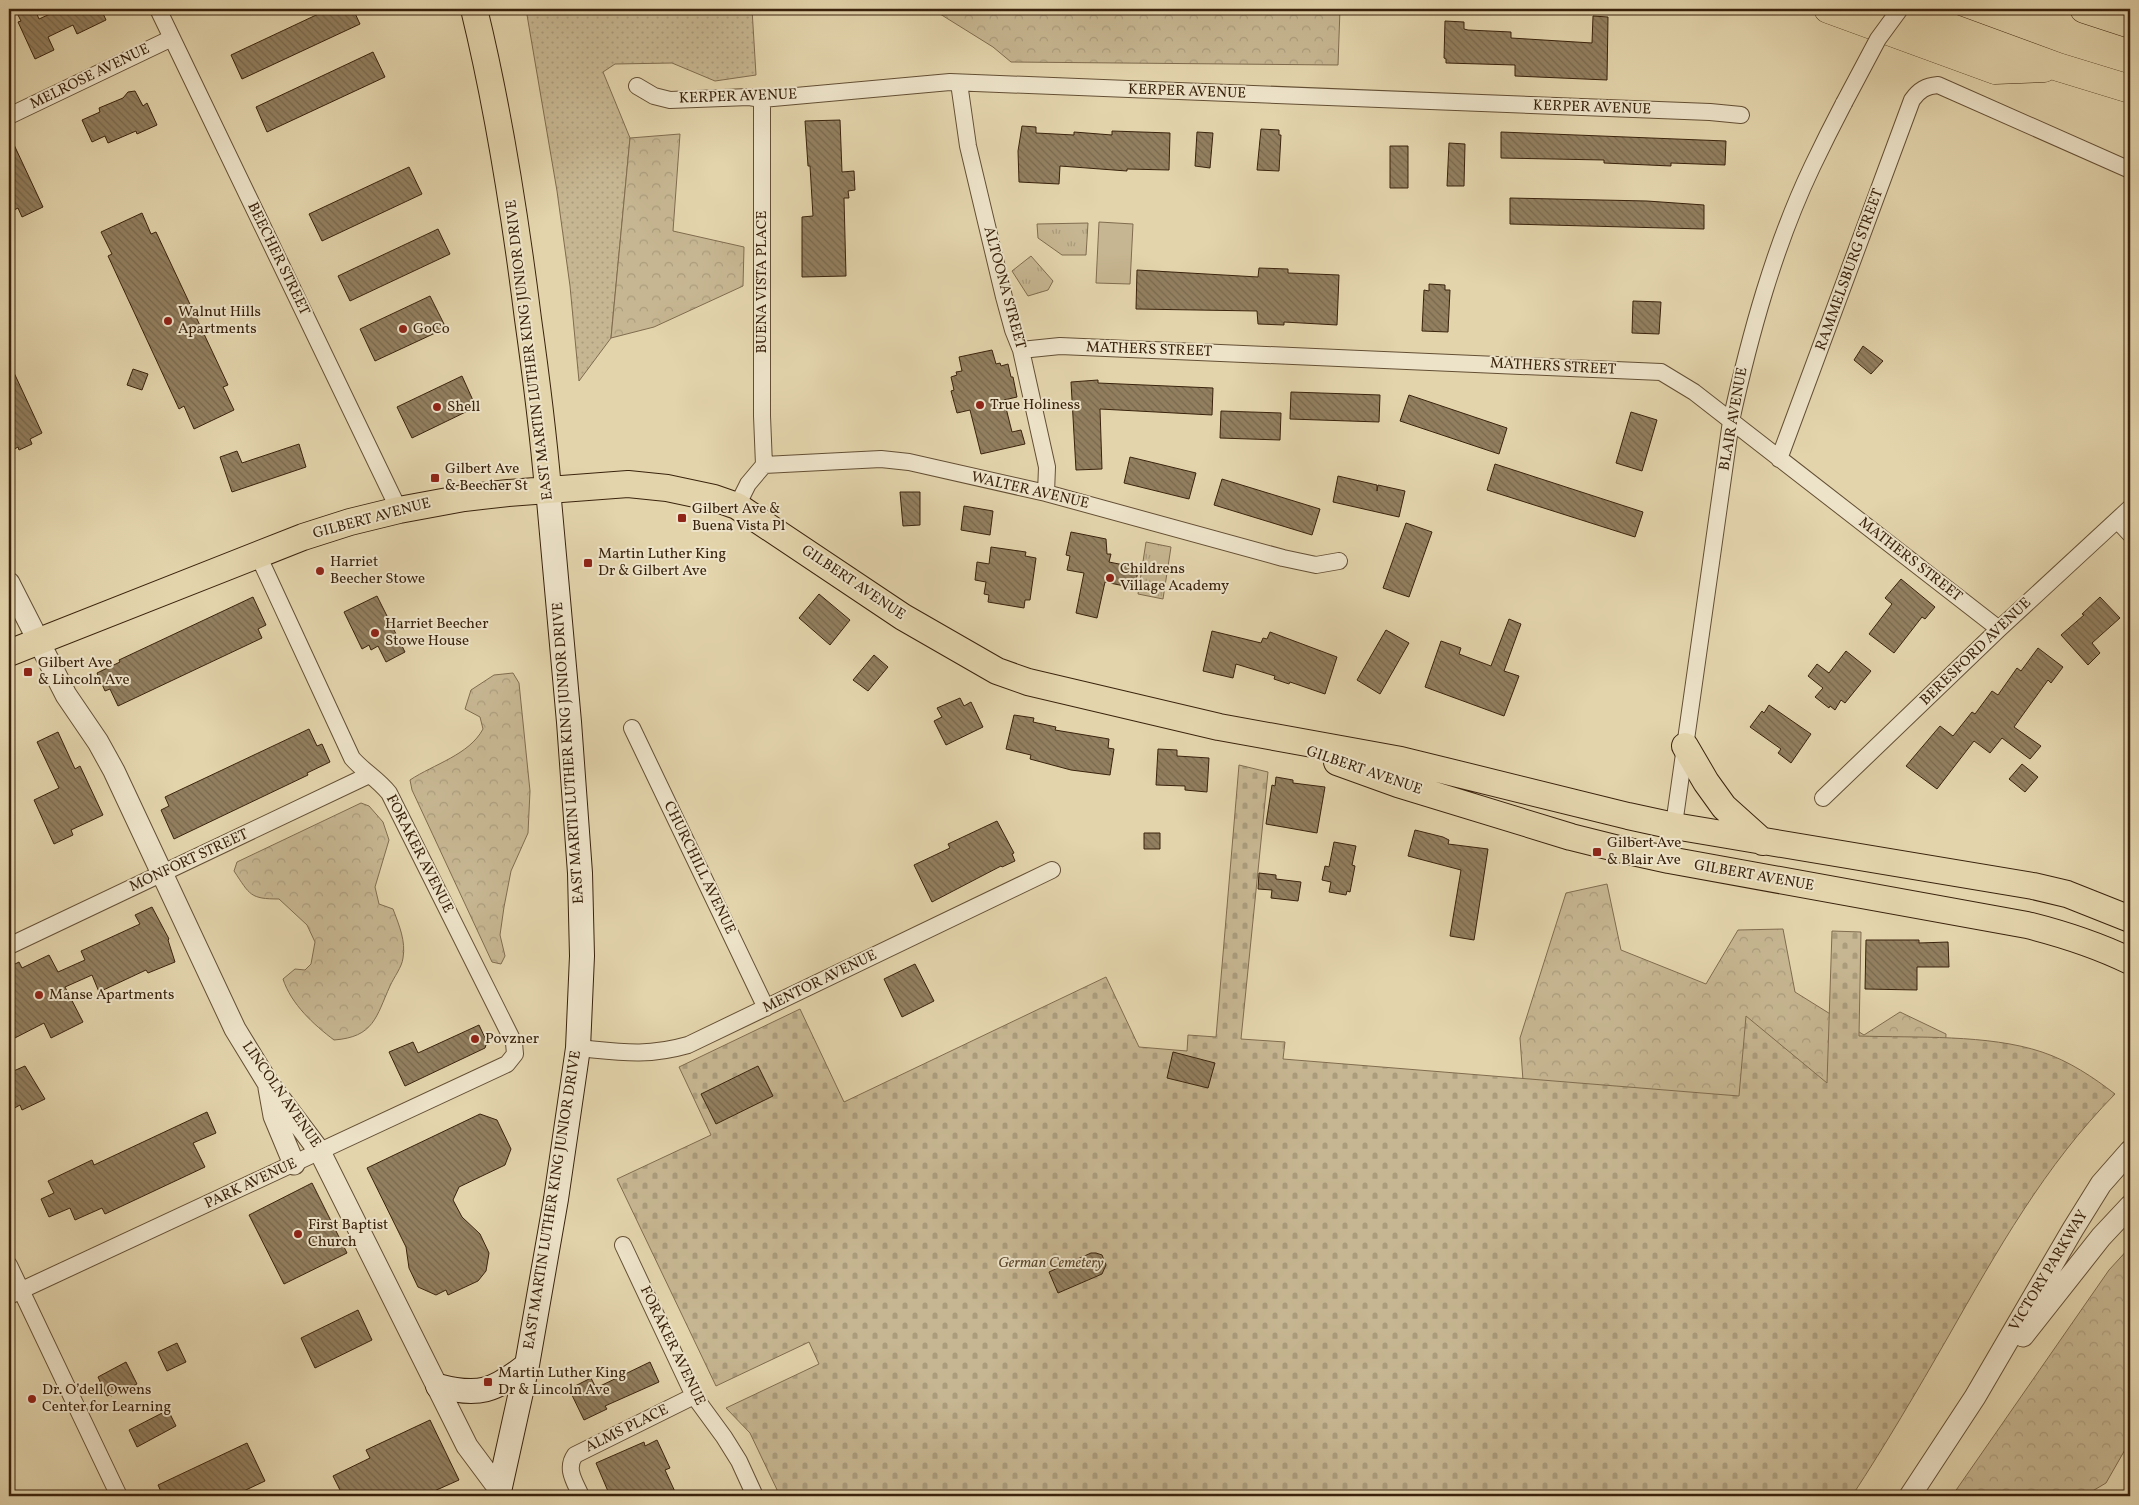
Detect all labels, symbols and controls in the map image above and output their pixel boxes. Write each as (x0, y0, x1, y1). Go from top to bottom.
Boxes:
street label: MELROSE AVENUE (27, 39, 153, 115)
street label: KERPER AVENUE (1128, 79, 1246, 105)
street label: KERPER AVENUE (679, 84, 797, 110)
street label: KERPER AVENUE (1533, 95, 1651, 121)
street label: RAMMELSBURG STREET (1811, 186, 1889, 354)
street label: BEECHER STREET (241, 199, 315, 319)
street label: EAST MARTIN LUTHER KING JUNIOR DRIVE (501, 199, 559, 501)
street label: BUENA VISTA PLACE (752, 210, 773, 354)
street label: ALTOONA STREET (978, 224, 1031, 352)
place label: Walnut Hills Apartments (178, 302, 261, 340)
marker: Walnut Hills Apartments (162, 315, 174, 327)
place label: GoCo (413, 319, 450, 340)
marker: GoCo (397, 323, 409, 335)
street label: MATHERS STREET (1085, 337, 1213, 363)
street label: MATHERS STREET (1489, 353, 1617, 381)
street label: BLAIR AVENUE (1715, 366, 1753, 472)
place label: True Holiness (990, 395, 1080, 416)
place label: Shell (447, 397, 480, 418)
marker: True Holiness (974, 399, 986, 411)
marker: Shell (431, 401, 443, 413)
place label: Gilbert Ave & Beecher St (445, 459, 528, 497)
street label: WALTER AVENUE (969, 467, 1091, 515)
marker: Gilbert Ave & Beecher St (429, 472, 441, 484)
street label: GILBERT AVENUE (311, 493, 433, 545)
place label: Gilbert Ave & Buena Vista Pl (692, 499, 785, 537)
marker: Gilbert Ave & Buena Vista Pl (676, 512, 688, 524)
street label: MATHERS STREET (1854, 513, 1966, 607)
street label: GILBERT AVENUE (797, 540, 909, 626)
place label: Martin Luther King Dr & Gilbert Ave (598, 544, 727, 582)
place label: Harriet Beecher Stowe (330, 552, 425, 590)
marker: Martin Luther King Dr & Gilbert Ave (582, 557, 594, 569)
place label: Childrens Village Academy (1120, 559, 1229, 597)
marker: Harriet Beecher Stowe (314, 565, 326, 577)
marker: Childrens Village Academy (1104, 572, 1116, 584)
street label: BERESFORD AVENUE (1916, 593, 2036, 711)
street label: EAST MARTIN LUTHER KING JUNIOR DRIVE (548, 601, 590, 905)
place label: Harriet Beecher Stowe House (385, 614, 488, 652)
marker: Harriet Beecher Stowe House (369, 627, 381, 639)
place label: Gilbert Ave & Lincoln Ave (38, 653, 130, 691)
marker: Gilbert Ave & Lincoln Ave (22, 666, 34, 678)
street label: GILBERT AVENUE (1303, 741, 1425, 801)
street label: FORAKER AVENUE (380, 791, 458, 917)
street label: CHURCHILL AVENUE (658, 798, 740, 938)
street label: MONFORT STREET (126, 824, 252, 898)
place label: Gilbert Ave & Blair Ave (1607, 833, 1681, 871)
marker: Gilbert Ave & Blair Ave (1591, 846, 1603, 858)
street label: GILBERT AVENUE (1692, 855, 1816, 897)
street label: MENTOR AVENUE (759, 945, 881, 1019)
place label: Manse Apartments (49, 985, 175, 1006)
marker: Manse Apartments (33, 989, 45, 1001)
place label: Povzner (485, 1029, 539, 1050)
marker: Povzner (469, 1033, 481, 1045)
street label: LINCOLN AVENUE (236, 1037, 326, 1153)
street label: EAST MARTIN LUTHER KING JUNIOR DRIVE (519, 1049, 587, 1351)
street label: PARK AVENUE (201, 1153, 301, 1215)
street label: VICTORY PARKWAY (2005, 1206, 2094, 1335)
place label: First Baptist Church (308, 1215, 388, 1253)
marker: First Baptist Church (292, 1228, 304, 1240)
park label: German Cemetery (998, 1253, 1104, 1274)
street label: FORAKER AVENUE (634, 1283, 710, 1409)
place label: Martin Luther King Dr & Lincoln Ave (498, 1363, 627, 1401)
marker: Martin Luther King Dr & Lincoln Ave (482, 1376, 494, 1388)
place label: Dr. O’dell Owens Center for Learning (42, 1380, 171, 1418)
marker: Dr. O’dell Owens Center for Learning (26, 1393, 38, 1405)
street label: ALMS PLACE (582, 1400, 672, 1458)

